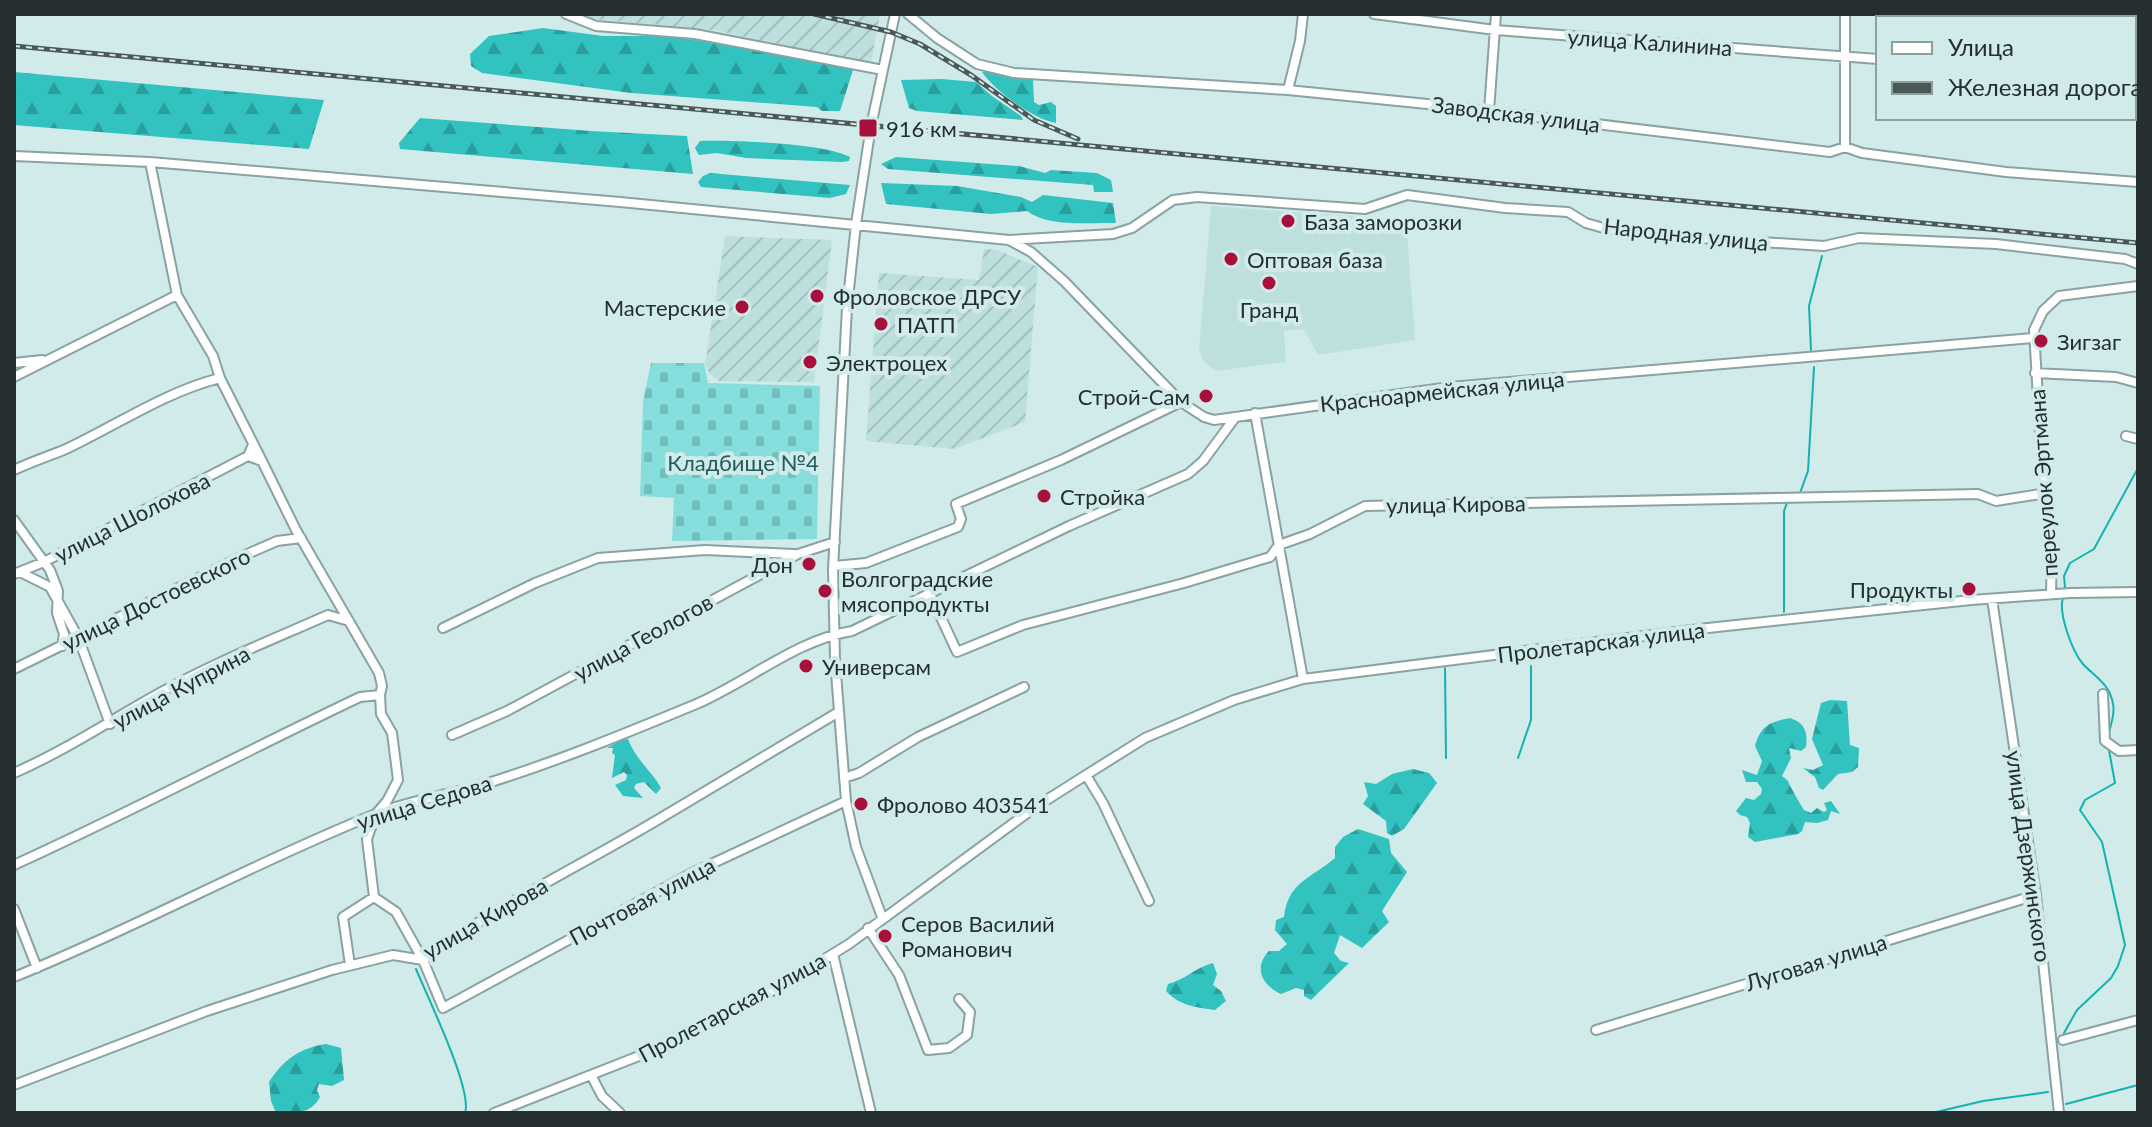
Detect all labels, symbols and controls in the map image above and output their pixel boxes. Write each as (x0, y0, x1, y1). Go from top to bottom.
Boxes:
legend (1876, 16, 2136, 120)
street label: улица Калинина (1567, 23, 1733, 61)
text: Улица (1948, 32, 2014, 61)
text: Железная дорога (1948, 72, 2143, 101)
street label: Заводская улица (1430, 90, 1602, 138)
place label: 916 км (886, 115, 957, 142)
marker: 916 км (857, 117, 879, 139)
place label: База заморозки (1304, 208, 1462, 235)
marker: База заморозки (1279, 212, 1297, 230)
street label: Народная улица (1602, 212, 1770, 256)
place label: Оптовая база (1247, 246, 1383, 273)
marker: Оптовая база (1222, 250, 1240, 268)
marker: Гранд (1260, 274, 1278, 292)
place label: Фроловское ДРСУ (833, 283, 1021, 310)
marker: Фроловское ДРСУ (808, 287, 826, 305)
place label: Мастерские (604, 294, 726, 321)
place label: Гранд (1240, 296, 1299, 323)
marker: Мастерские (733, 298, 751, 316)
place label: ПАТП (897, 311, 956, 338)
marker: ПАТП (872, 315, 890, 333)
place label: Зигзаг (2057, 328, 2121, 355)
marker: Зигзаг (2032, 332, 2050, 350)
place label: Электроцех (826, 349, 947, 376)
marker: Электроцех (801, 353, 819, 371)
street label: Красноармейская улица (1318, 365, 1566, 417)
place label: Строй-Сам (1078, 383, 1190, 410)
marker: Строй-Сам (1197, 387, 1215, 405)
street label: переулок Эртмана (2023, 388, 2063, 578)
park label: Кладбище №4 (667, 449, 819, 476)
street label: улица Шолохова (50, 466, 214, 568)
place label: Стройка (1060, 483, 1145, 510)
marker: Стройка (1035, 487, 1053, 505)
street label: улица Кирова (1386, 489, 1526, 519)
street label: улица Достоевского (58, 542, 254, 656)
place label: Дон (752, 551, 793, 578)
marker: Дон (800, 555, 818, 573)
place label: Волгоградские мясопродукты (841, 565, 993, 617)
place label: Продукты (1850, 576, 1953, 603)
marker: Продукты (1960, 580, 1978, 598)
marker: Волгоградские мясопродукты (816, 582, 834, 600)
street label: улица Геологов (569, 588, 717, 686)
street label: Пролетарская улица (1496, 616, 1706, 668)
street label: улица Куприна (108, 640, 254, 734)
place label: Универсам (822, 653, 931, 680)
marker: Универсам (797, 657, 815, 675)
street label: улица Дзержинского (2001, 748, 2057, 964)
street label: улица Седова (353, 769, 495, 835)
place label: Фролово 403541 (877, 791, 1049, 818)
marker: Фролово 403541 (852, 795, 870, 813)
street label: Почтовая улица (564, 851, 720, 951)
street label: улица Кирова (418, 871, 552, 965)
place label: Серов Василий Романович (901, 910, 1055, 962)
marker: Серов Василий Романович (876, 927, 894, 945)
street label: Луговая улица (1741, 928, 1890, 997)
street label: Пролетарская улица (634, 946, 830, 1068)

